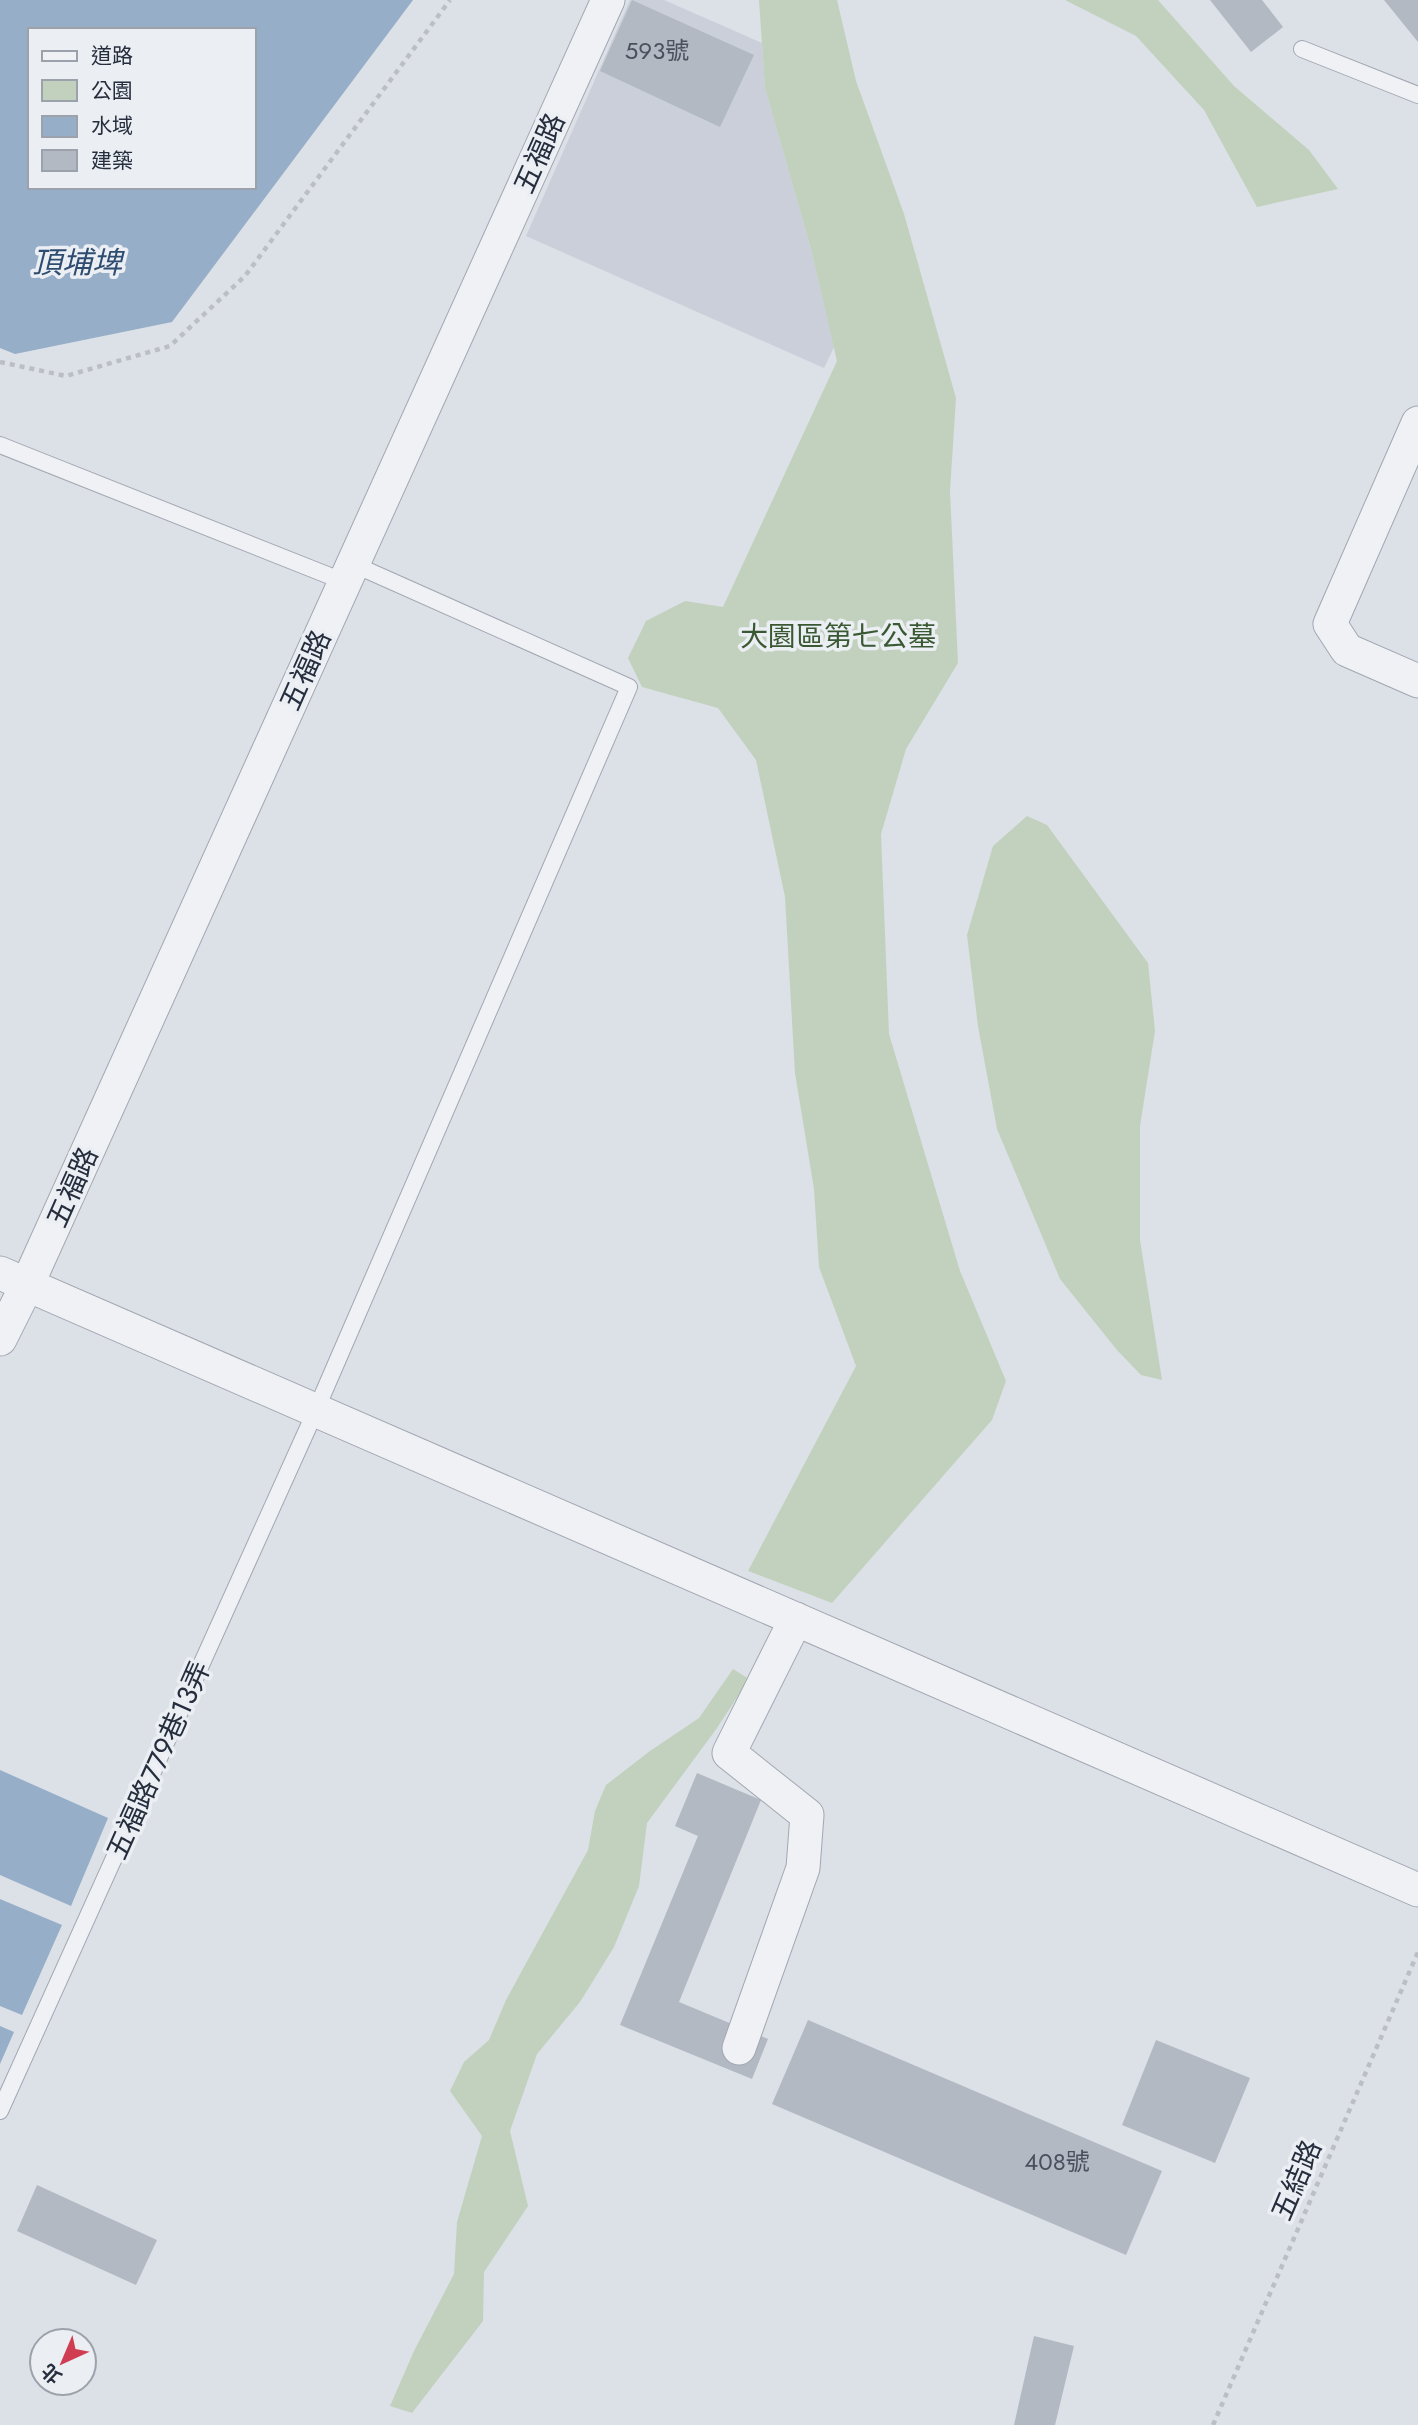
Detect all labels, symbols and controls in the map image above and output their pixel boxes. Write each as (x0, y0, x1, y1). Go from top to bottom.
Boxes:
legend (28, 28, 256, 189)
house number: 593號 (625, 33, 689, 68)
text: 道路 (91, 41, 133, 71)
text: 公園 (91, 76, 133, 106)
street label: 五福路 (504, 106, 575, 200)
text: 水域 (91, 111, 133, 141)
text: 建築 (91, 146, 133, 176)
water label: 頂埔埤 (32, 241, 125, 284)
park label: 大園區第七公墓 (740, 616, 936, 657)
street label: 五福路 (270, 623, 341, 717)
street label: 五福路 (37, 1140, 108, 1234)
street label: 五福路779巷13弄 (96, 1654, 221, 1866)
street label: 五結路 (1261, 2134, 1332, 2227)
house number: 408號 (1024, 2144, 1090, 2179)
north arrow (28, 2327, 98, 2397)
text: 北 (35, 2358, 68, 2390)

